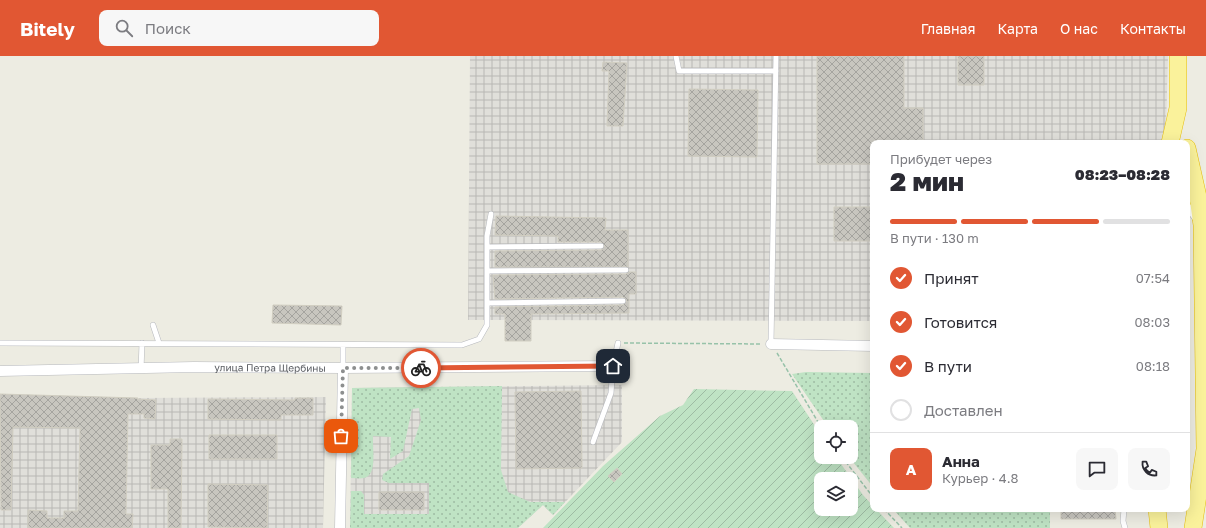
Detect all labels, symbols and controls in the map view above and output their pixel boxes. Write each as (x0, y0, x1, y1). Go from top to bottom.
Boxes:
search box (99, 10, 379, 46)
text: Bitely (20, 17, 75, 40)
icon: search (113, 17, 135, 39)
text: Поиск (145, 19, 191, 37)
text: Главная (921, 20, 975, 37)
text: Карта (997, 20, 1038, 37)
text: О нас (1060, 20, 1098, 37)
text: Контакты (1120, 20, 1186, 37)
text: Прибудет через (890, 151, 992, 167)
text: 08:23–08:28 (1075, 165, 1170, 183)
text: 2 мин (890, 166, 964, 197)
text: В пути · 130 m (890, 230, 979, 246)
icon: check (890, 267, 912, 289)
text: Принят (924, 269, 979, 287)
text: 07:54 (1136, 270, 1170, 286)
icon: check (890, 311, 912, 333)
text: Готовится (924, 313, 997, 331)
text: 08:03 (1134, 314, 1170, 330)
courier (401, 348, 441, 388)
pin (596, 349, 630, 383)
icon: home (602, 355, 624, 377)
icon: check (890, 355, 912, 377)
icon: bike (410, 357, 432, 379)
text: В пути (924, 357, 972, 375)
text: 08:18 (1136, 358, 1170, 374)
street label: улица Петра Щербины (214, 361, 326, 374)
text: Доставлен (924, 401, 1003, 419)
pin (324, 419, 358, 453)
map controls (814, 420, 858, 516)
button: locate (814, 420, 858, 464)
icon: bag (330, 425, 352, 447)
button: chat (1076, 448, 1118, 490)
button: phone (1128, 448, 1170, 490)
text: Анна (942, 452, 980, 470)
text: А (906, 460, 916, 478)
text: Курьер · 4.8 (942, 470, 1019, 486)
button: layers (814, 472, 858, 516)

